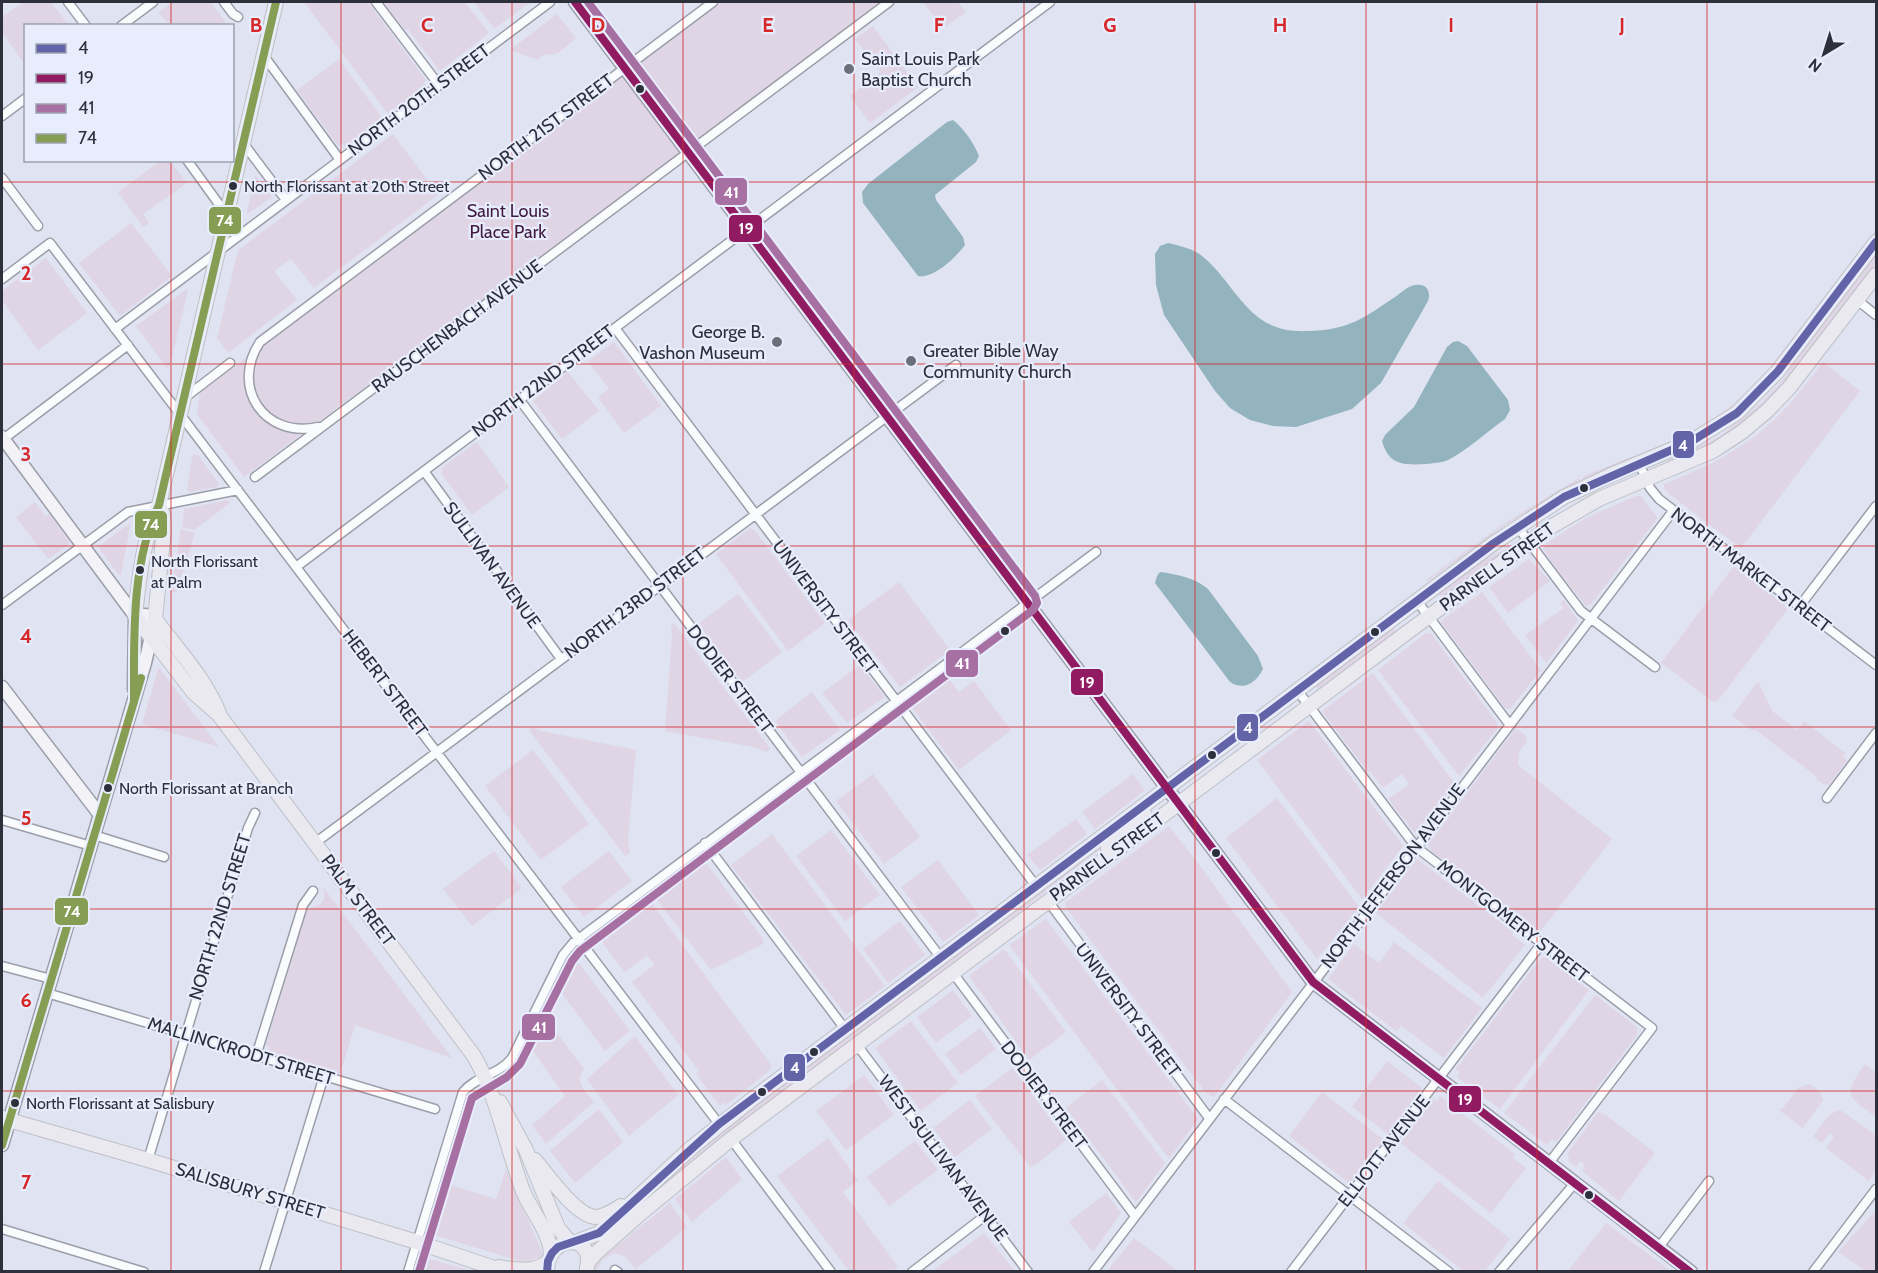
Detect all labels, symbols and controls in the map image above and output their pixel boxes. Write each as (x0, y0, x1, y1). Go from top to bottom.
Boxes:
text: B (250, 13, 262, 37)
text: C (421, 13, 433, 37)
text: D (591, 13, 605, 37)
text: E (762, 13, 774, 37)
text: F (934, 13, 945, 37)
text: G (1103, 13, 1117, 37)
text: H (1273, 13, 1287, 37)
text: I (1448, 13, 1454, 37)
text: J (1618, 13, 1625, 37)
legend (24, 24, 234, 162)
north arrow (1794, 24, 1854, 84)
text: 4 (78, 37, 88, 59)
street label: NORTH 20TH STREET (344, 39, 495, 161)
place label: Saint Louis Park Baptist Church (861, 48, 981, 91)
text: N (1805, 54, 1825, 76)
marker: Saint Louis Park Baptist Church (842, 62, 856, 76)
text: 19 (78, 67, 94, 89)
street label: NORTH 21ST STREET (474, 69, 618, 185)
unlabelled marker (634, 83, 646, 95)
text: 41 (78, 97, 94, 119)
text: 74 (78, 127, 97, 149)
place label: North Florissant at 20th Street (244, 177, 450, 196)
line badge: 41 (714, 177, 748, 206)
marker: North Florissant at 20th Street (227, 180, 239, 192)
text: 41 (723, 183, 739, 202)
park label: Saint Louis Place Park (467, 200, 549, 243)
line badge: 74 (208, 206, 242, 235)
text: 74 (216, 211, 234, 230)
line badge: 19 (728, 214, 763, 243)
text: 19 (739, 219, 753, 238)
street label: RAUSCHENBACH AVENUE (367, 255, 547, 397)
text: 2 (21, 261, 31, 285)
street label: NORTH 22ND STREET (467, 320, 619, 442)
place label: George B. Vashon Museum (639, 321, 765, 364)
marker: George B. Vashon Museum (770, 335, 784, 349)
place label: Greater Bible Way Community Church (923, 340, 1071, 383)
marker: Greater Bible Way Community Church (904, 354, 918, 368)
line badge: 4 (1672, 430, 1695, 459)
text: 4 (1678, 436, 1688, 455)
text: 3 (21, 442, 31, 466)
unlabelled marker (1578, 482, 1590, 494)
street label: SULLIVAN AVENUE (439, 497, 545, 633)
street label: NORTH MARKET STREET (1667, 503, 1836, 638)
line badge: 74 (134, 510, 168, 539)
text: 74 (142, 515, 160, 534)
street label: PARNELL STREET (1435, 518, 1559, 616)
street label: UNIVERSITY STREET (768, 536, 883, 678)
street label: NORTH 23RD STREET (560, 542, 710, 663)
place label: North Florissant at Palm (151, 552, 259, 592)
marker: North Florissant at Palm (134, 564, 146, 576)
street label: DODIER STREET (682, 620, 778, 738)
text: 4 (20, 624, 32, 648)
street label: HEBERT STREET (338, 625, 433, 741)
unlabelled marker (999, 625, 1011, 637)
unlabelled marker (1369, 626, 1381, 638)
line badge: 41 (945, 649, 979, 678)
text: 41 (954, 654, 970, 673)
line badge: 19 (1070, 668, 1104, 696)
text: 19 (1080, 673, 1094, 692)
line badge: 4 (1236, 713, 1259, 742)
text: 4 (1243, 718, 1253, 737)
unlabelled marker (1206, 749, 1218, 761)
place label: North Florissant at Branch (119, 779, 293, 798)
street label: NORTH JEFFERSON AVENUE (1316, 779, 1470, 973)
marker: North Florissant at Branch (102, 782, 114, 794)
text: 5 (21, 806, 31, 830)
street label: PARNELL STREET (1045, 808, 1169, 906)
street label: NORTH 22ND STREET (184, 831, 256, 1003)
unlabelled marker (1210, 847, 1222, 859)
street label: PALM STREET (316, 850, 400, 950)
street label: MONTGOMERY STREET (1433, 855, 1593, 987)
line badge: 74 (54, 897, 89, 926)
text: 74 (63, 902, 81, 921)
street label: UNIVERSITY STREET (1071, 939, 1186, 1081)
text: 6 (20, 988, 32, 1012)
street label: MALLINCKRODT STREET (145, 1012, 337, 1090)
line badge: 41 (521, 1013, 556, 1041)
text: 41 (531, 1018, 547, 1037)
street label: DODIER STREET (996, 1036, 1092, 1154)
unlabelled marker (808, 1046, 820, 1058)
line badge: 4 (783, 1053, 806, 1082)
text: 4 (790, 1058, 800, 1077)
street label: WEST SULLIVAN AVENUE (873, 1071, 1013, 1245)
line badge: 19 (1448, 1085, 1482, 1113)
unlabelled marker (756, 1086, 768, 1098)
text: 19 (1458, 1090, 1472, 1109)
street label: ELLIOTT AVENUE (1333, 1091, 1435, 1211)
place label: North Florissant at Salisbury (26, 1094, 214, 1113)
marker: North Florissant at Salisbury (9, 1097, 21, 1109)
street label: SALISBURY STREET (173, 1158, 328, 1224)
text: 7 (21, 1170, 32, 1194)
unlabelled marker (1583, 1189, 1595, 1201)

